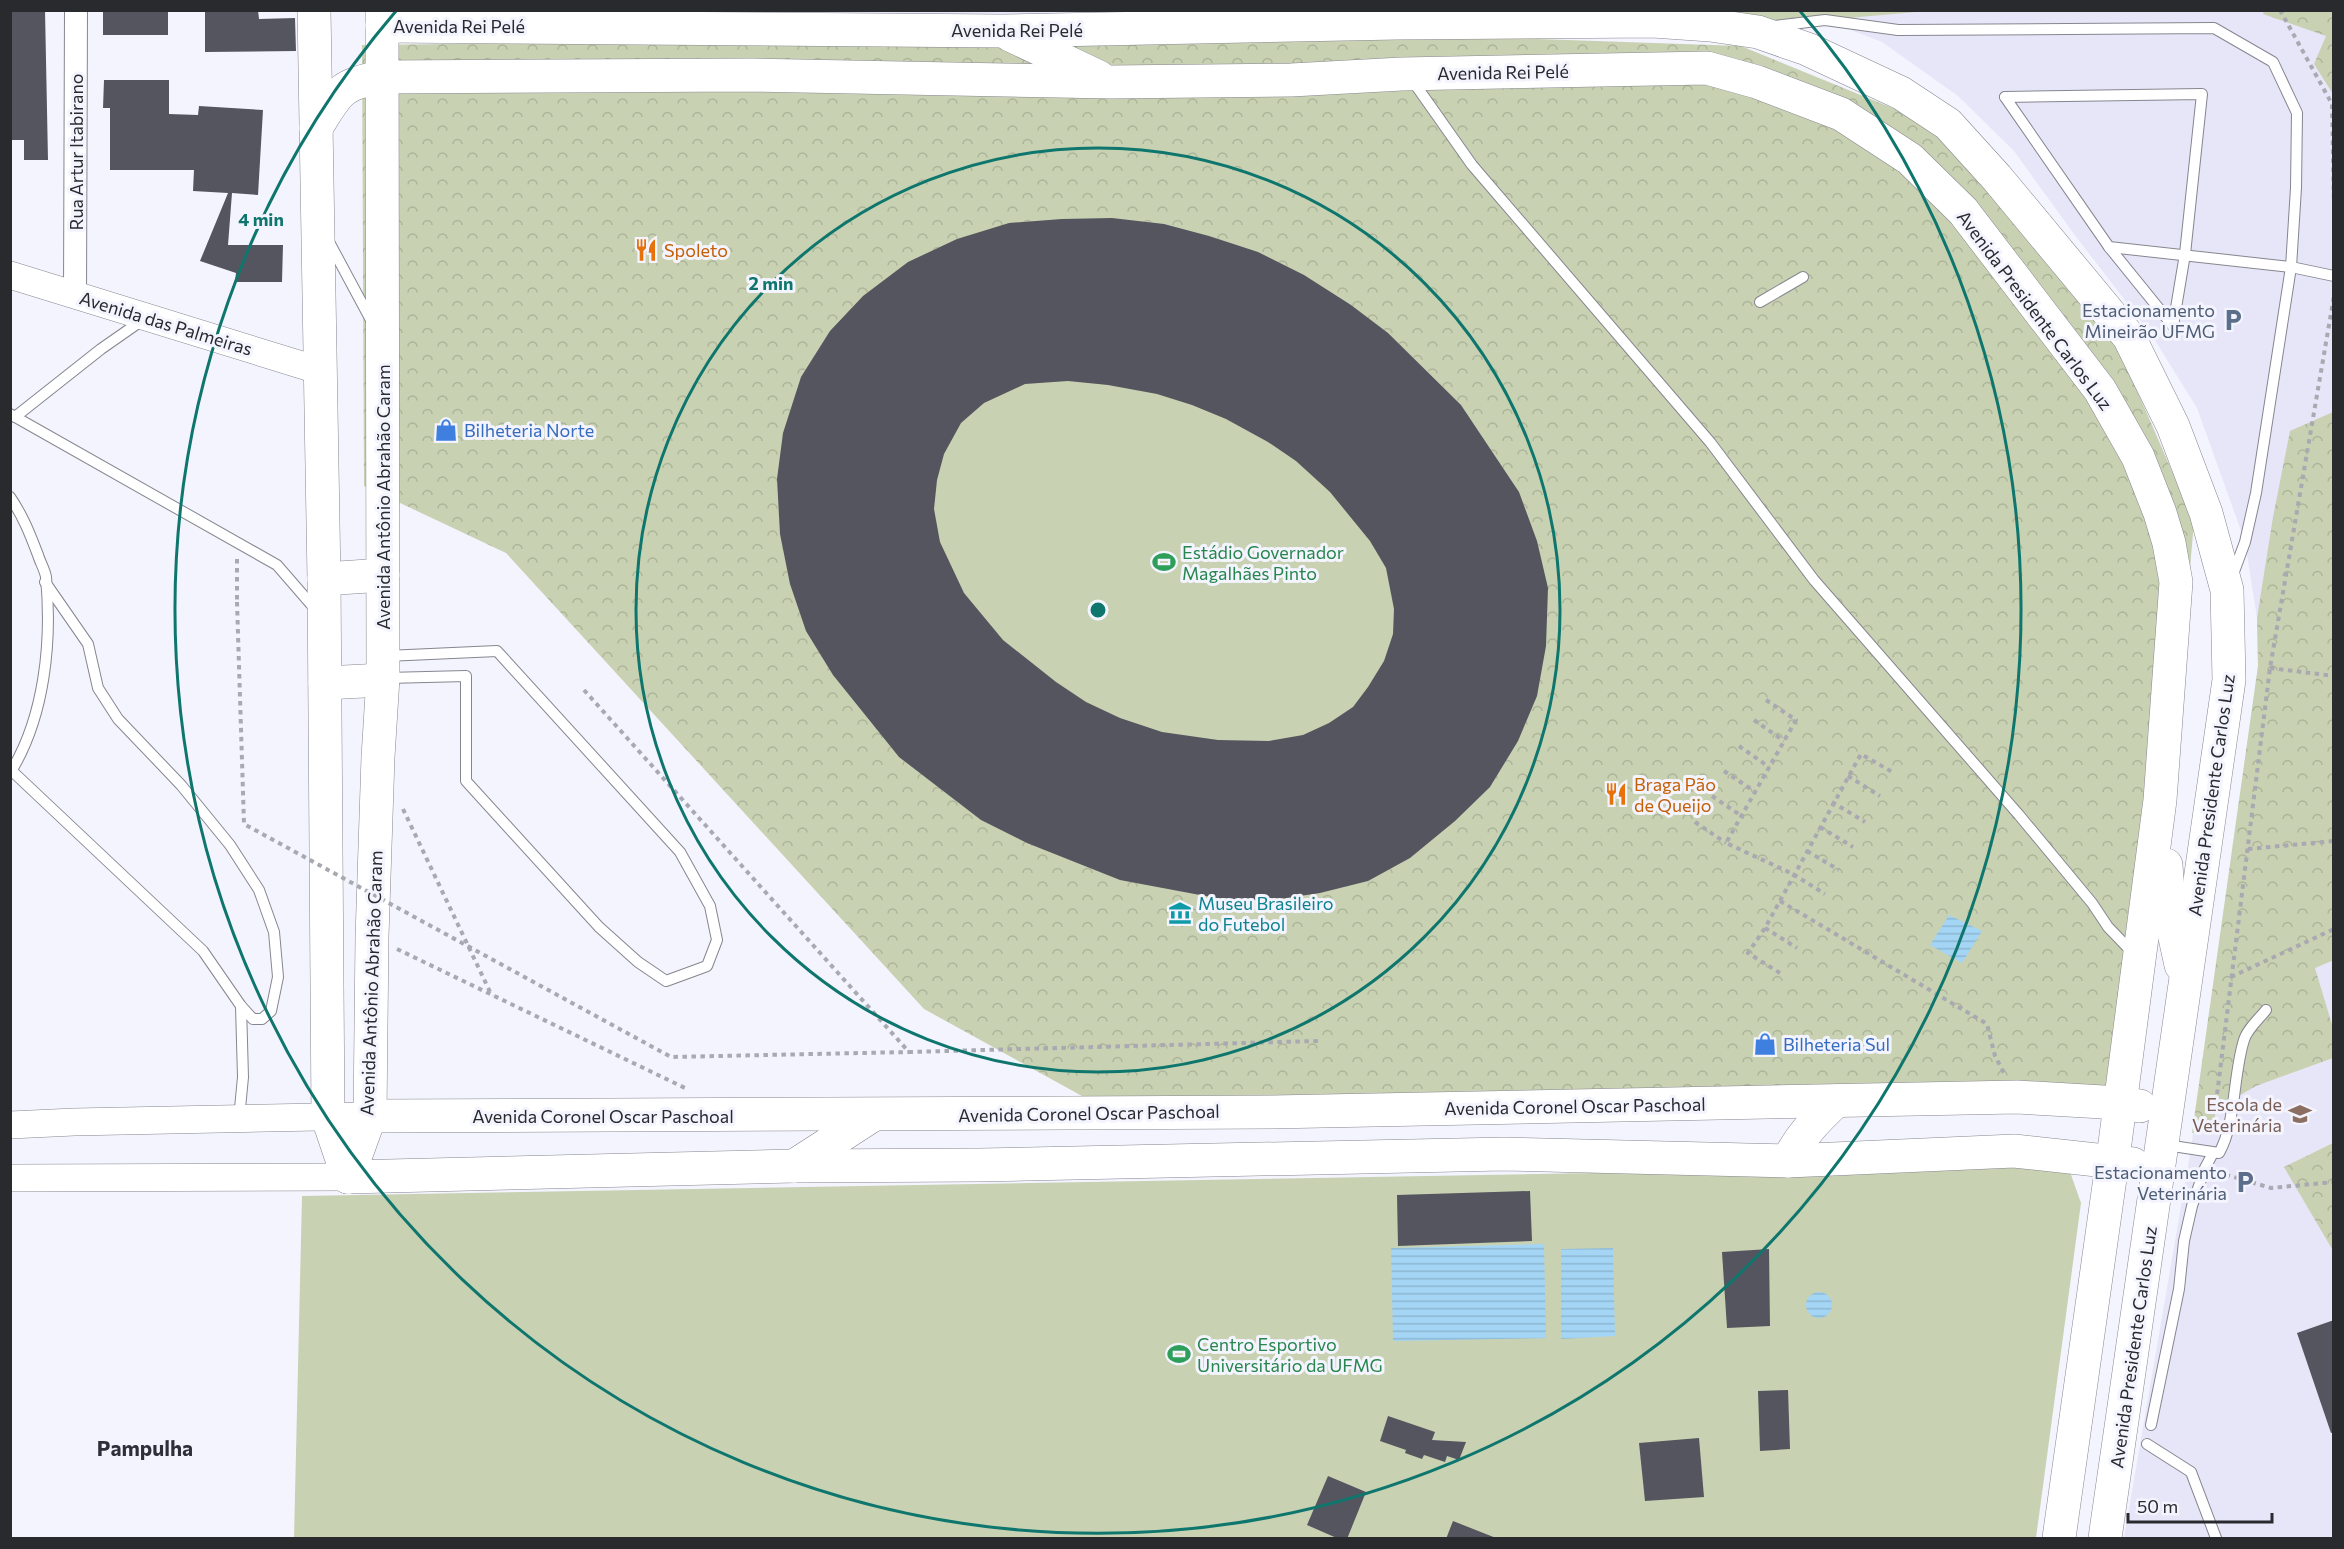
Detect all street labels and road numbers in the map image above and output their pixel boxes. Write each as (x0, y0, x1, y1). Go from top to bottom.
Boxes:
street label: Avenida Rei Pelé (393, 15, 525, 37)
street label: Avenida Rei Pelé (951, 19, 1083, 41)
street label: Avenida Rei Pelé (1437, 60, 1569, 84)
street label: Rua Artur Itabirano (65, 73, 87, 231)
street label: Avenida Presidente Carlos Luz (1953, 206, 2117, 414)
street label: Avenida das Palmeiras (77, 286, 255, 360)
street label: Avenida Antônio Abrahão Caram (372, 364, 394, 630)
street label: Avenida Presidente Carlos Luz (2183, 672, 2239, 917)
street label: Avenida Antônio Abrahão Caram (355, 850, 387, 1116)
street label: Avenida Coronel Oscar Paschoal (1444, 1093, 1706, 1119)
street label: Avenida Coronel Oscar Paschoal (958, 1100, 1220, 1126)
street label: Avenida Coronel Oscar Paschoal (472, 1105, 734, 1127)
street label: Avenida Presidente Carlos Luz (2105, 1224, 2161, 1469)

